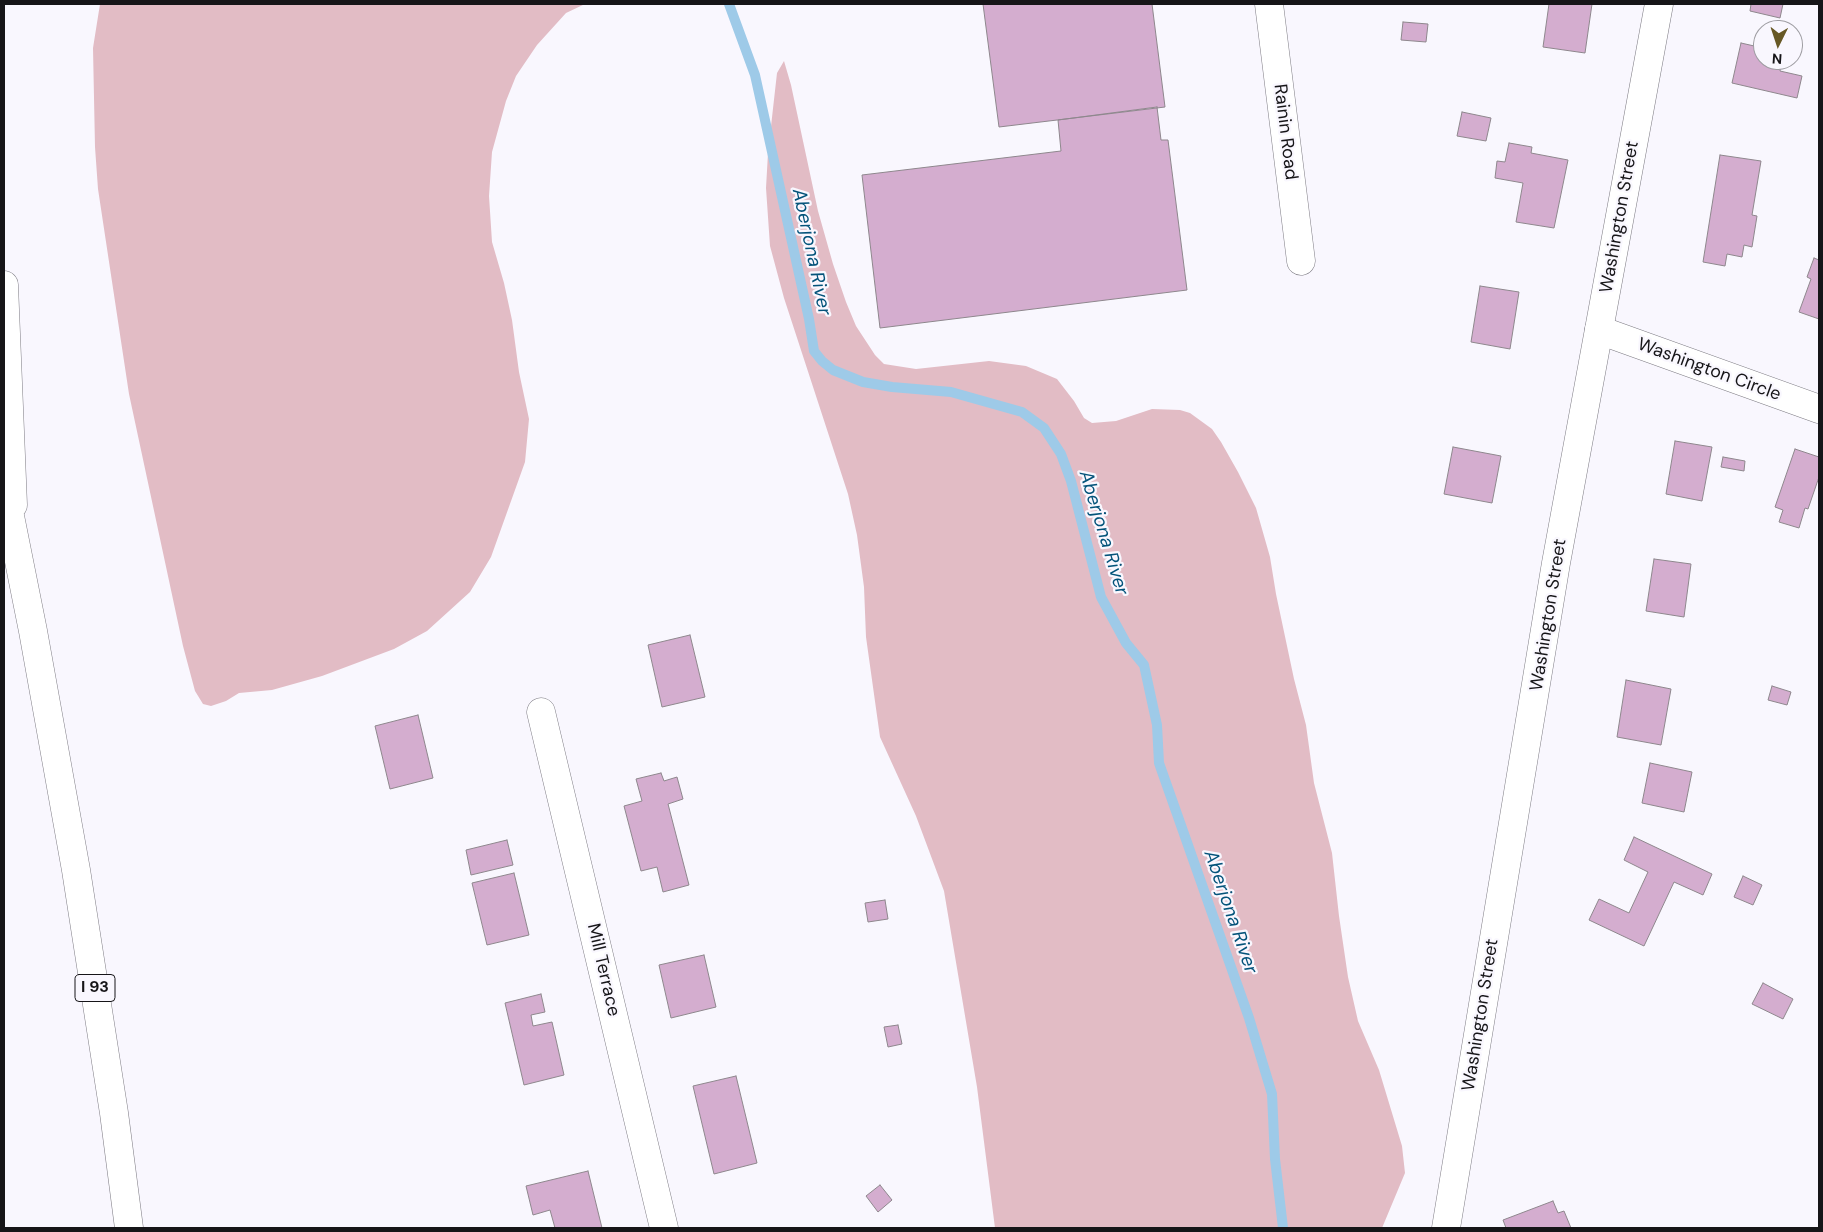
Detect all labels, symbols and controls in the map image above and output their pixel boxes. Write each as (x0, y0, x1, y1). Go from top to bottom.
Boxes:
north arrow (1753, 20, 1803, 70)
text: N (1771, 50, 1783, 68)
street label: Rainin Road (1268, 83, 1302, 181)
street label: Washington Street (1596, 139, 1644, 295)
water label: Aberjona River (786, 187, 836, 317)
street label: Washington Circle (1634, 334, 1784, 406)
water label: Aberjona River (1073, 468, 1133, 598)
street label: Washington Street (1526, 537, 1572, 693)
water label: Aberjona River (1198, 847, 1262, 977)
street label: Mill Terrace (582, 921, 624, 1019)
street label: Washington Street (1458, 937, 1504, 1093)
road number: I 93 (75, 974, 115, 1001)

